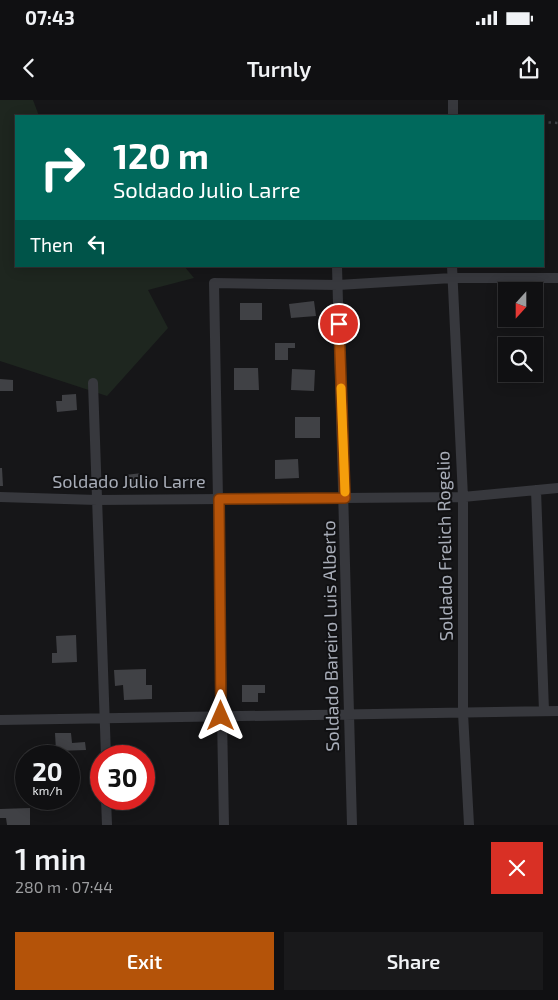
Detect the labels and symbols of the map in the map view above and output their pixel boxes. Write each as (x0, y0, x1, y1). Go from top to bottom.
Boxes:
north arrow (498, 282, 542, 328)
pin (318, 303, 360, 345)
street label: Soldado Frelich Rogelio (431, 451, 457, 641)
street label: Soldado Julio Larre (52, 470, 206, 492)
street label: Soldado Bareiro Luis Alberto (317, 520, 343, 752)
position arrow (194, 689, 246, 741)
speed limit sign: 30 (90, 745, 155, 810)

